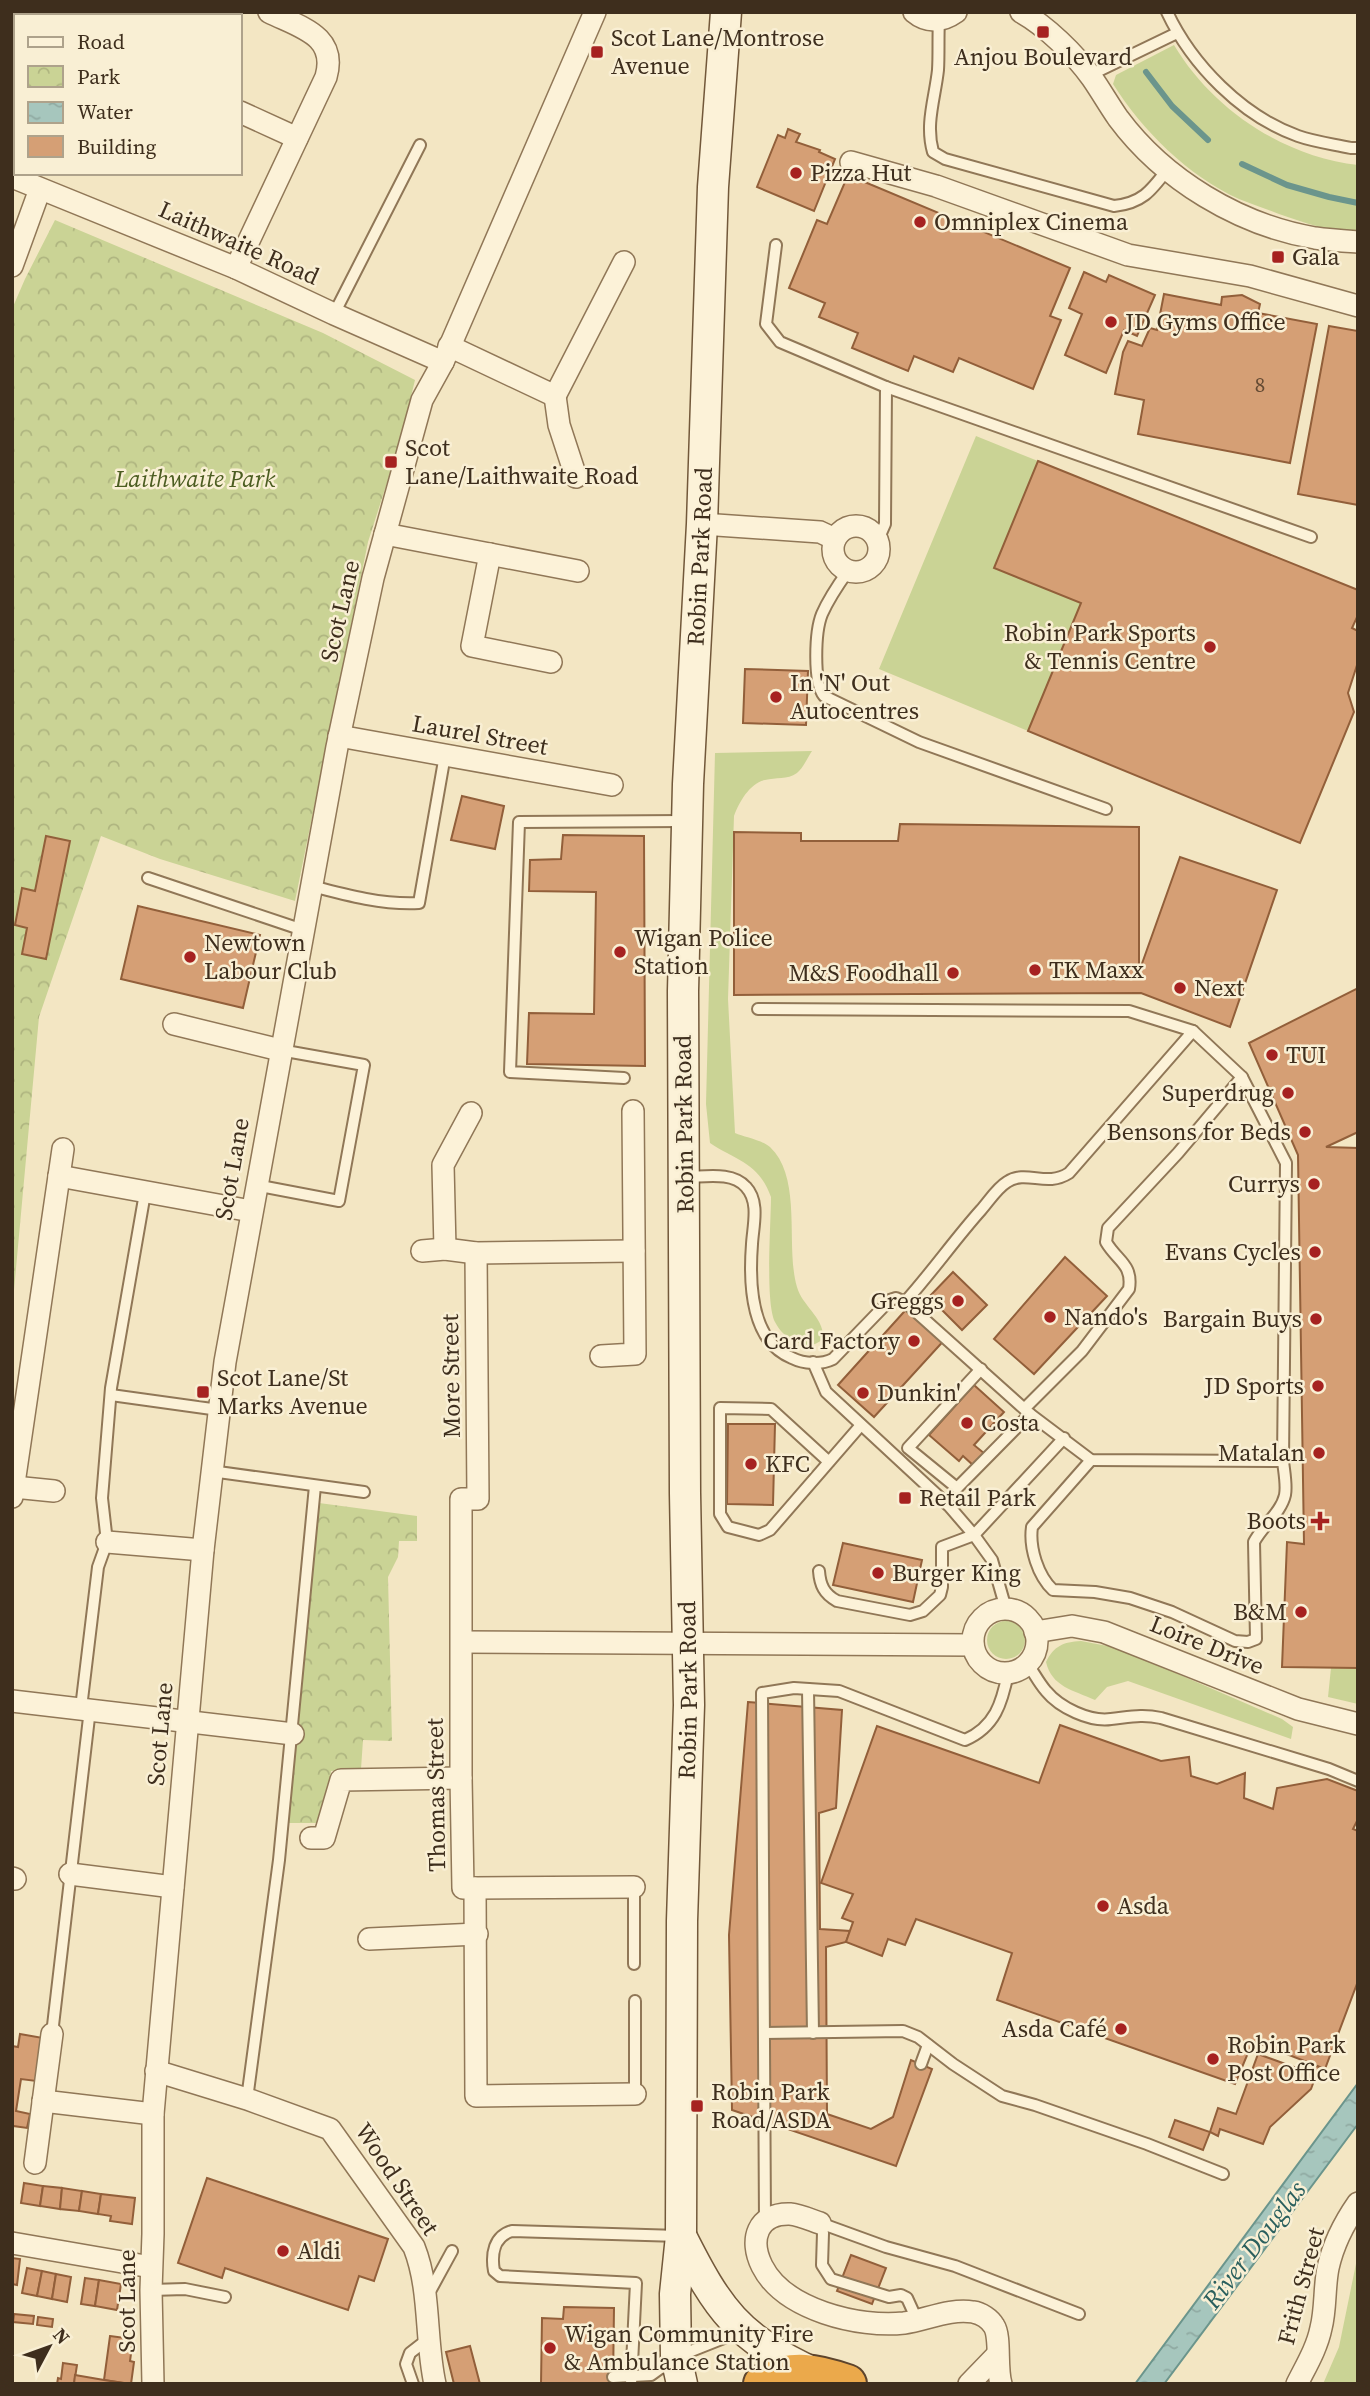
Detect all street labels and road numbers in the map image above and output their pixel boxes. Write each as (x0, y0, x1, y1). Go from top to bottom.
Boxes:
street label: Laithwaite Road (154, 192, 325, 293)
street label: Robin Park Road (678, 466, 720, 647)
street label: Scot Lane (312, 557, 367, 665)
street label: Laurel Street (410, 706, 551, 763)
street label: Robin Park Road (665, 1034, 702, 1214)
street label: Scot Lane (206, 1115, 257, 1223)
street label: More Street (433, 1313, 468, 1438)
street label: Robin Park Road (670, 1600, 705, 1780)
street label: Loire Drive (1145, 1607, 1269, 1682)
street label: Scot Lane (139, 1681, 180, 1787)
street label: Thomas Street (418, 1718, 453, 1872)
street label: Wood Street (348, 2116, 447, 2242)
street label: Frith Street (1269, 2223, 1332, 2348)
street label: Scot Lane (110, 2249, 143, 2353)

